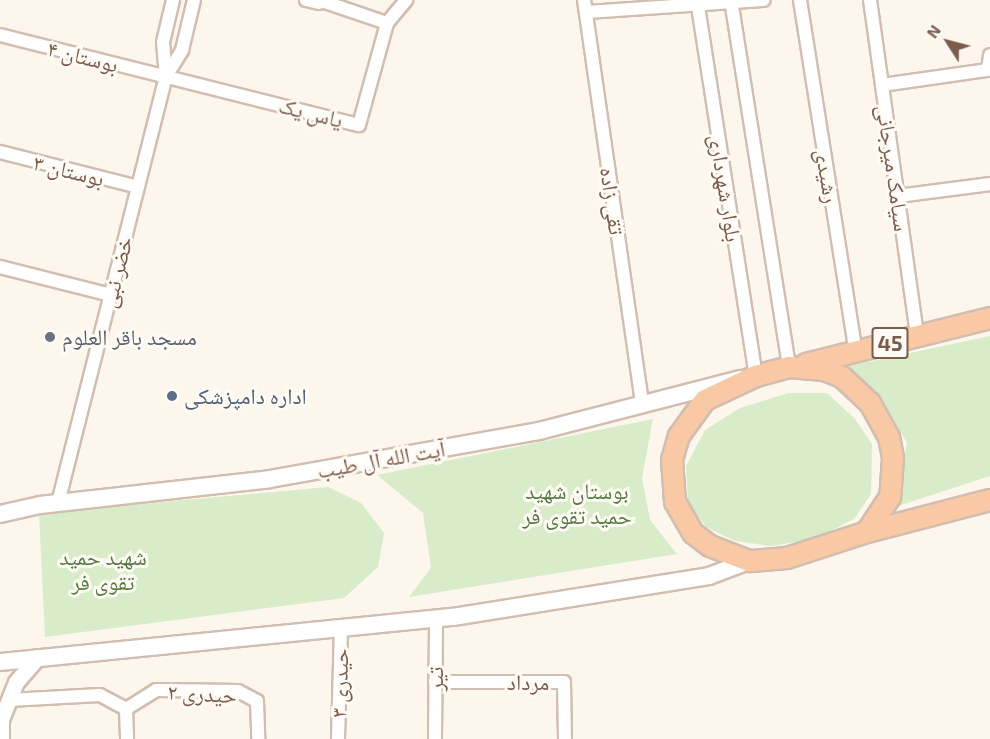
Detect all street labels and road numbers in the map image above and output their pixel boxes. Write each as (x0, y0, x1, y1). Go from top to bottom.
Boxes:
street label: بوستان ۴ (45, 34, 121, 78)
street label: یاس یک (276, 91, 346, 133)
street label: سیامک میرجانی (872, 103, 916, 233)
street label: بلوار شهرداری (704, 132, 748, 244)
street label: رشیدی (811, 147, 845, 205)
street label: بوستان ۳ (31, 148, 107, 192)
street label: تقی زاده (595, 166, 631, 236)
street label: خضر نبی (94, 234, 138, 310)
road number: 45 (870, 325, 910, 361)
street label: آیت الله آل طیب (315, 435, 447, 483)
street label: حیدری ۳ (325, 648, 353, 718)
street label: تیر (422, 667, 448, 691)
street label: مرداد (507, 669, 549, 695)
street label: حیدری ۲ (167, 678, 237, 708)

